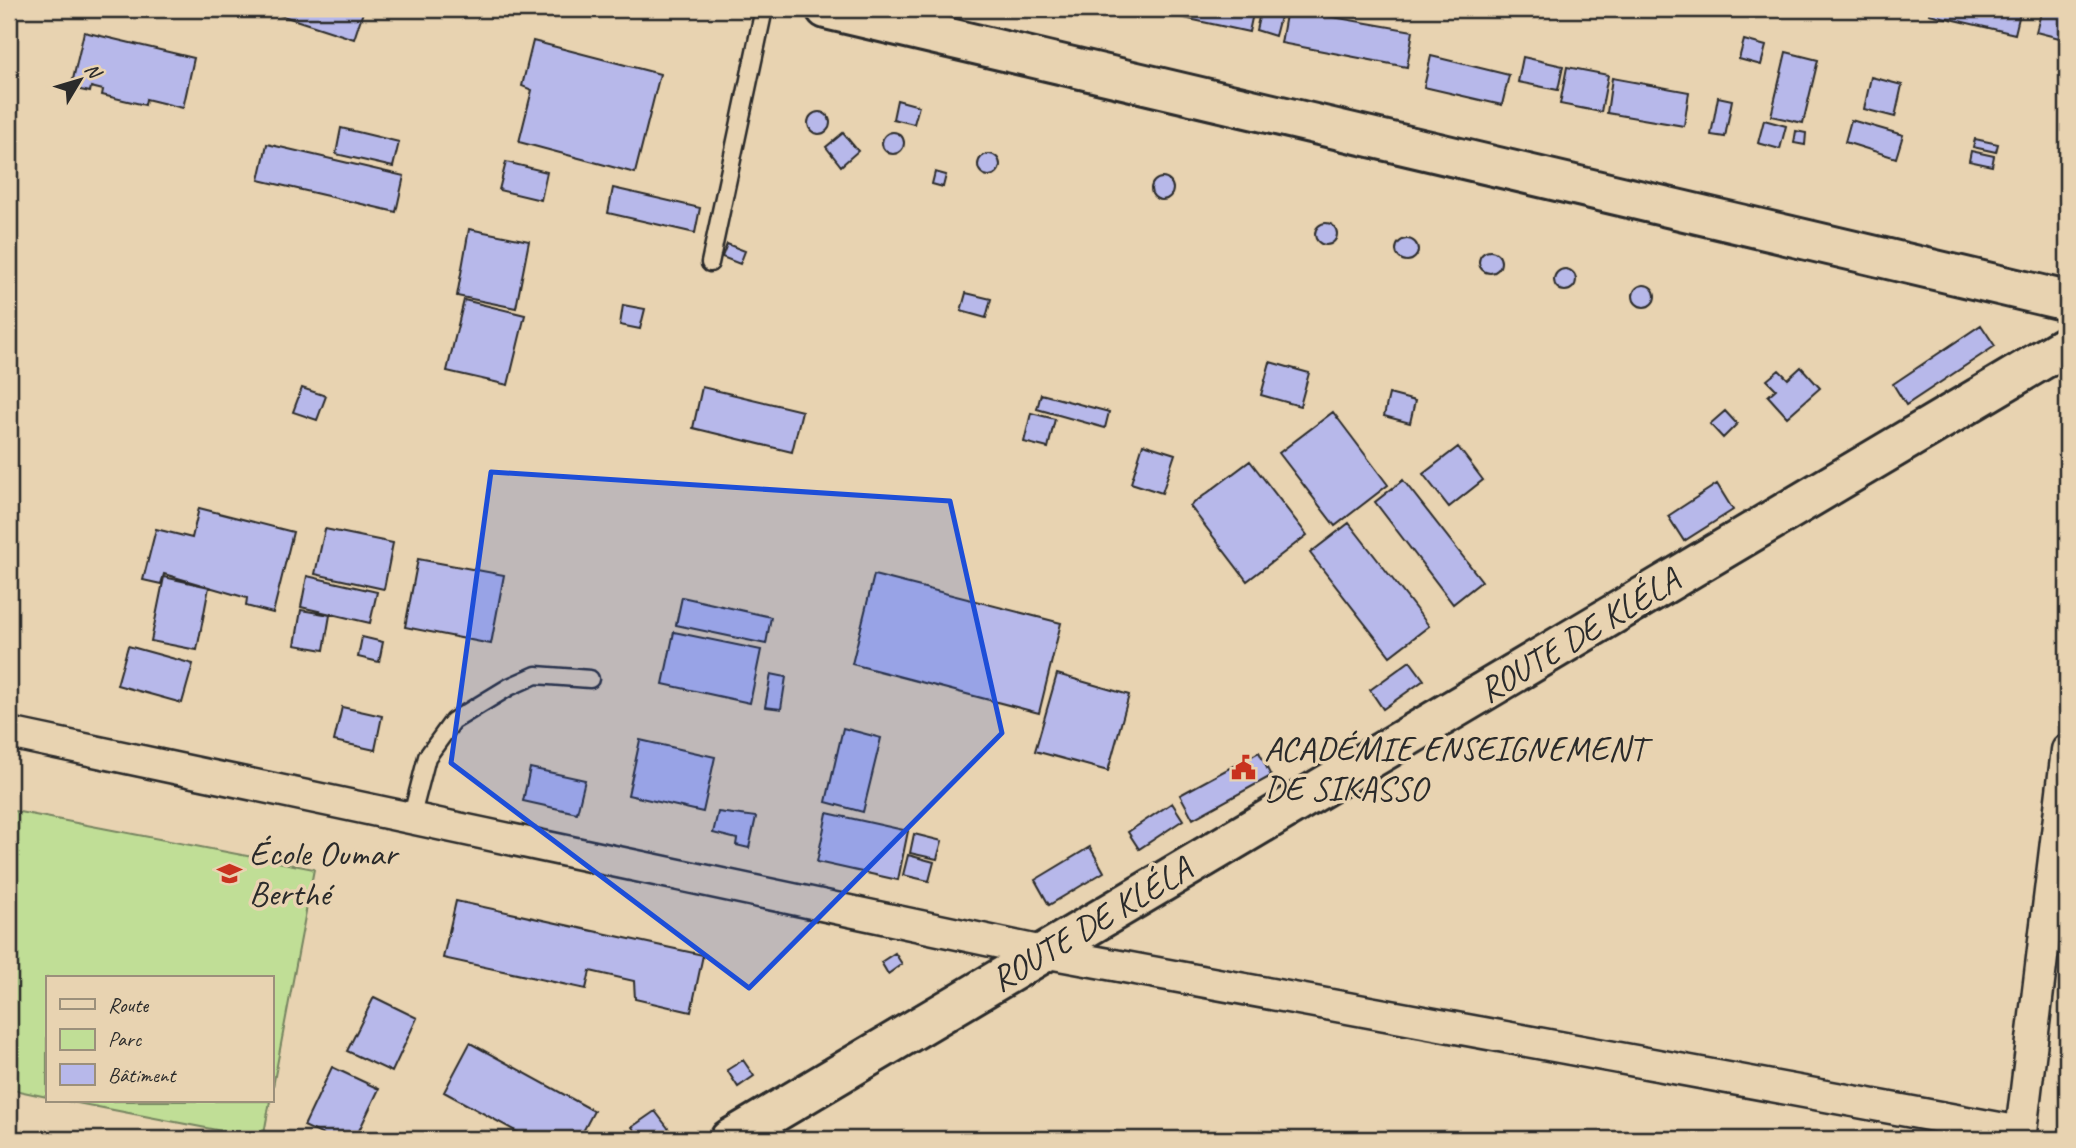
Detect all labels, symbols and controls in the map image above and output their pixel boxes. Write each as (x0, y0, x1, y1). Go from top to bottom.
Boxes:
north arrow (46, 46, 116, 116)
text: N (80, 58, 108, 85)
street label: ROUTE DE KLÉLA (1470, 557, 1689, 713)
place label: ACADÉMIE ENSEIGNEMENT DE SIKASSO (1264, 726, 1654, 811)
public building icon: ACADÉMIE ENSEIGNEMENT DE SIKASSO (1230, 754, 1258, 782)
place label: École Oumar Berthé (249, 831, 400, 916)
street label: ROUTE DE KLÉLA (982, 846, 1201, 1002)
school or university icon: École Oumar Berthé (215, 859, 243, 887)
legend (46, 976, 273, 1102)
text: Route (108, 992, 149, 1018)
text: Parc (108, 1026, 143, 1052)
text: Bâtiment (108, 1062, 177, 1088)

